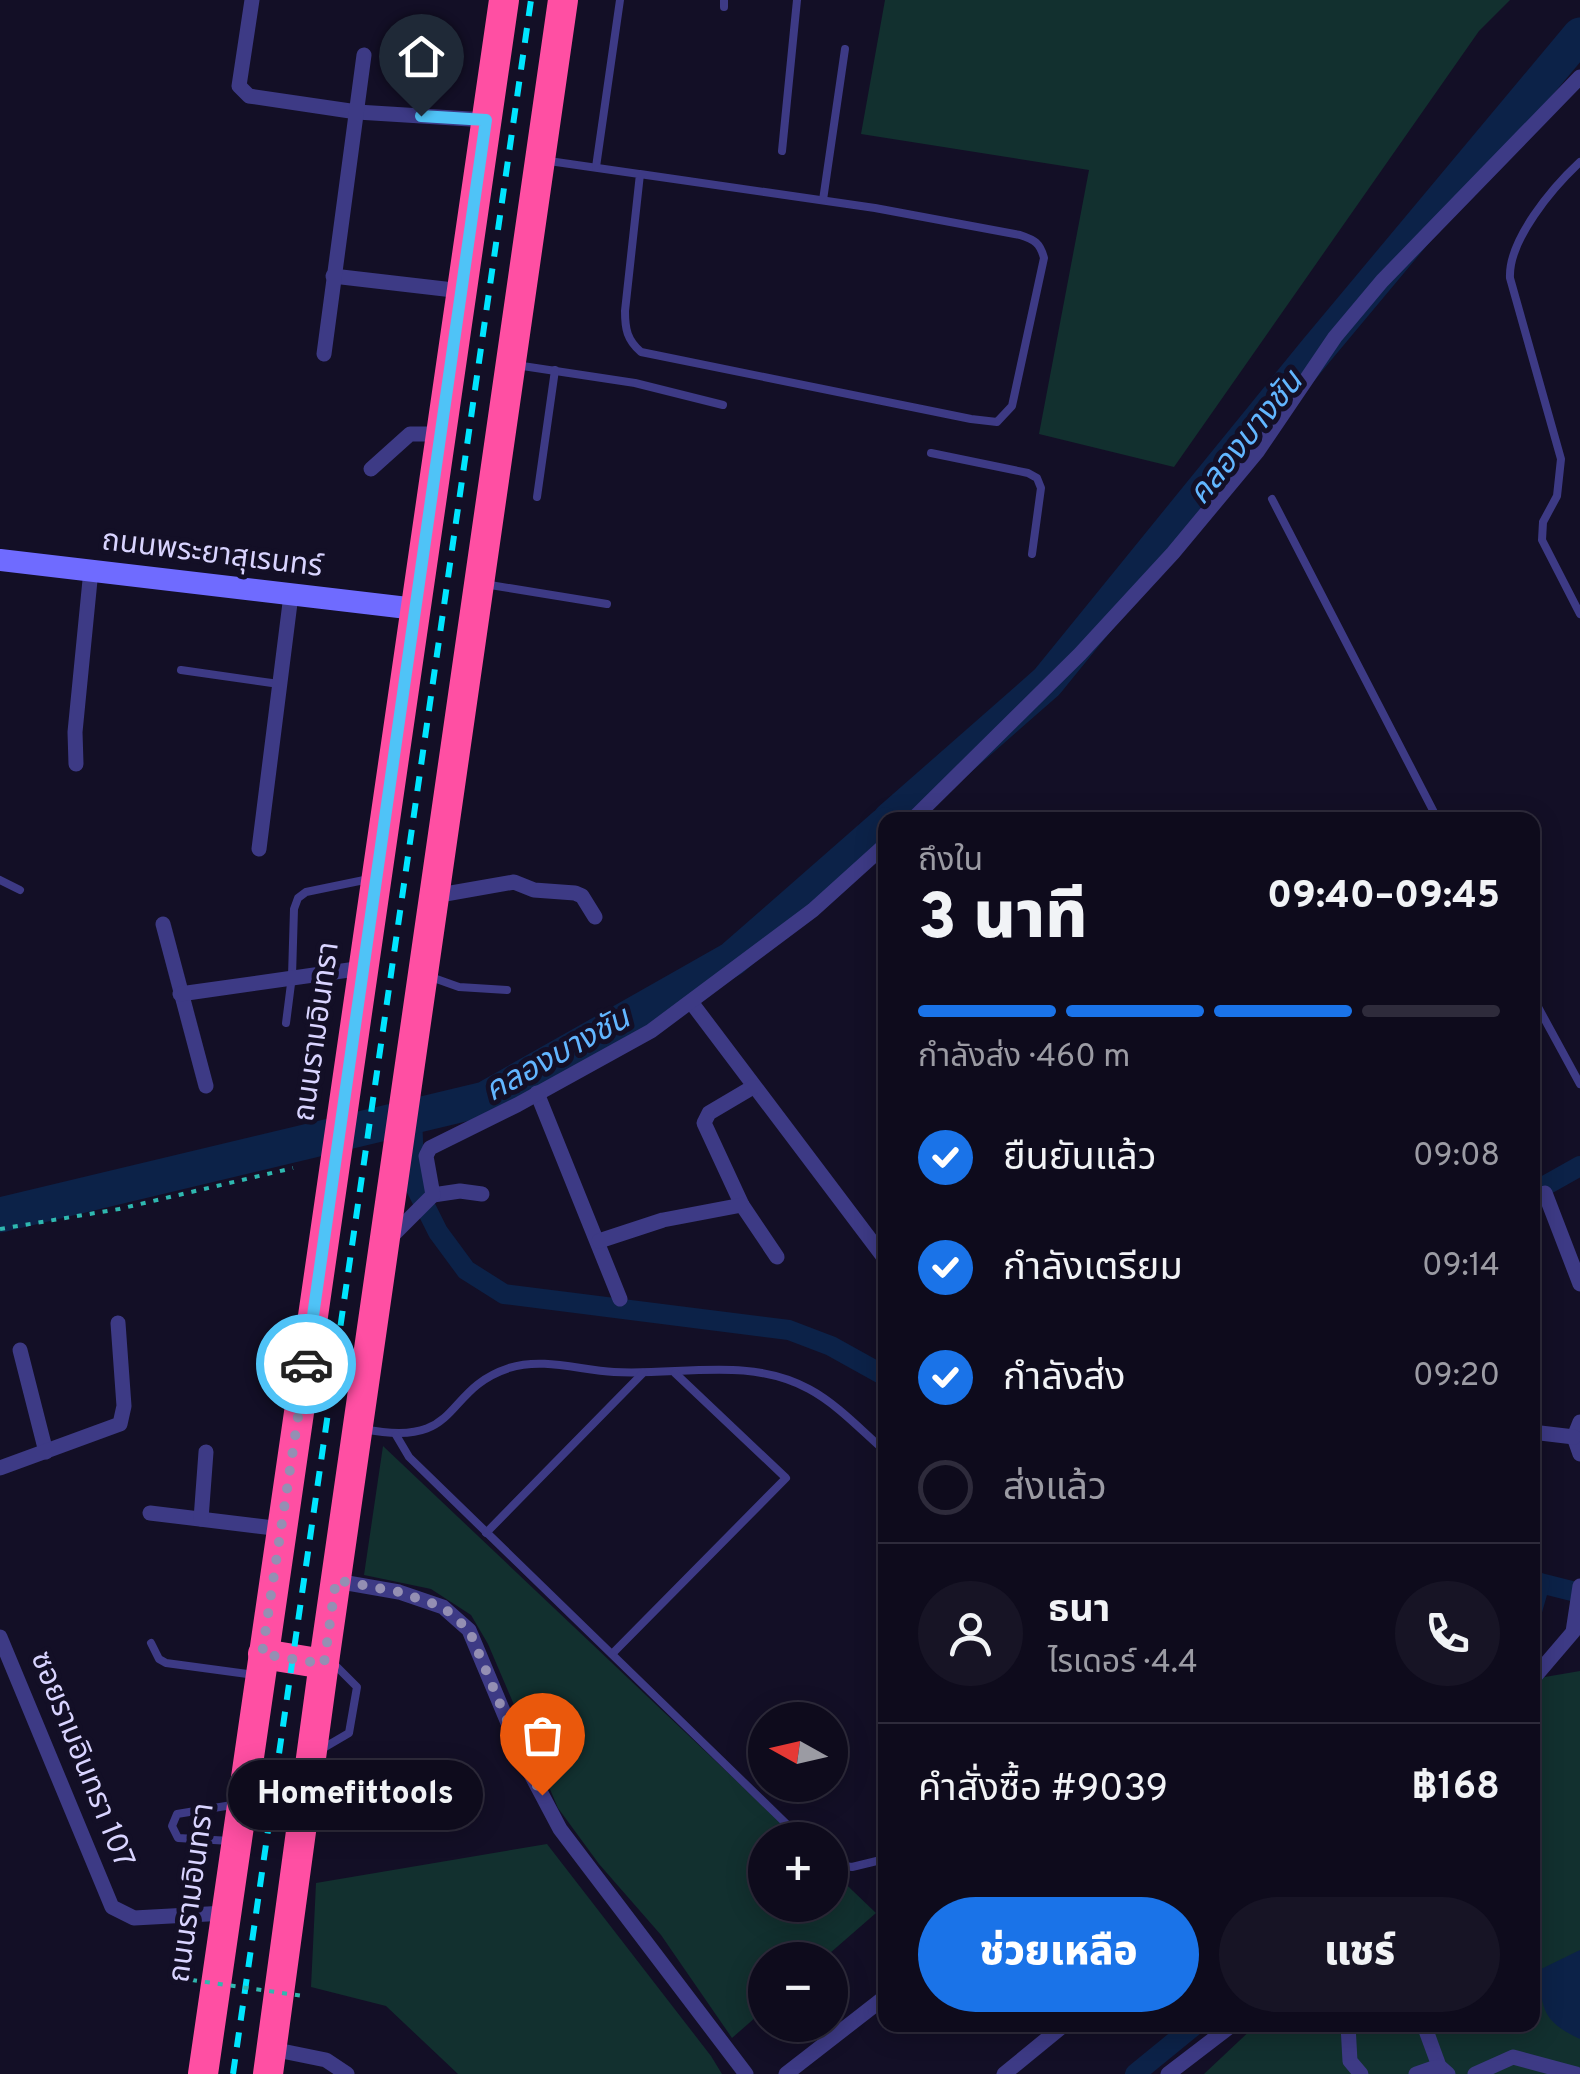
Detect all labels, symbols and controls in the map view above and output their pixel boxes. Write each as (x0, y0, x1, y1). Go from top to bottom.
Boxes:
pin (379, 14, 464, 117)
icon: home (394, 29, 449, 84)
water label: คลองบางชัน (1181, 362, 1314, 514)
street label: ถนนพระยาสุเรนทร์ (100, 523, 326, 587)
text: ถึงใน (918, 842, 983, 882)
text: 09:40–09:45 (1267, 873, 1500, 922)
text: 3 นาที (918, 880, 1088, 962)
street label: ถนนรามอินทรา (287, 940, 349, 1124)
water label: คลองบางชัน (478, 999, 640, 1112)
text: กำลังส่ง · 460 m (918, 1038, 1130, 1078)
icon: check (918, 1130, 973, 1185)
text: ยืนยันแล้ว (1003, 1135, 1156, 1184)
text: 09:08 (1413, 1137, 1500, 1177)
icon: check (918, 1240, 973, 1295)
text: กำลังเตรียม (1003, 1245, 1183, 1294)
text: 09:14 (1422, 1247, 1500, 1287)
courier (256, 1314, 356, 1414)
icon: car (279, 1337, 334, 1392)
icon: check (918, 1350, 973, 1405)
text: กำลังส่ง (1003, 1355, 1125, 1404)
text: 09:20 (1413, 1357, 1500, 1397)
text: ส่งแล้ว (1003, 1465, 1107, 1514)
button: person (918, 1581, 1023, 1686)
button: phone (1395, 1581, 1500, 1686)
text: ธนา (1048, 1587, 1110, 1636)
text: ไรเดอร์ · 4.4 (1048, 1644, 1198, 1684)
street label: ซอยรามอินทรา 107 (21, 1646, 141, 1874)
pin (500, 1693, 585, 1796)
north arrow (748, 1702, 848, 1802)
map controls (748, 1702, 848, 2042)
icon: bag (515, 1708, 570, 1763)
callout: Homefittools (227, 1760, 482, 1830)
text: ฿168 (1411, 1764, 1500, 1813)
text: คำสั่งซื้อ #9039 (918, 1766, 1168, 1815)
text: Homefittools (257, 1775, 454, 1815)
street label: ถนนรามอินทรา (162, 1801, 224, 1985)
button: + (748, 1822, 848, 1922)
button: ช่วยเหลือ (918, 1897, 1199, 2012)
button: แชร์ (1219, 1897, 1500, 2012)
button: − (748, 1942, 848, 2042)

